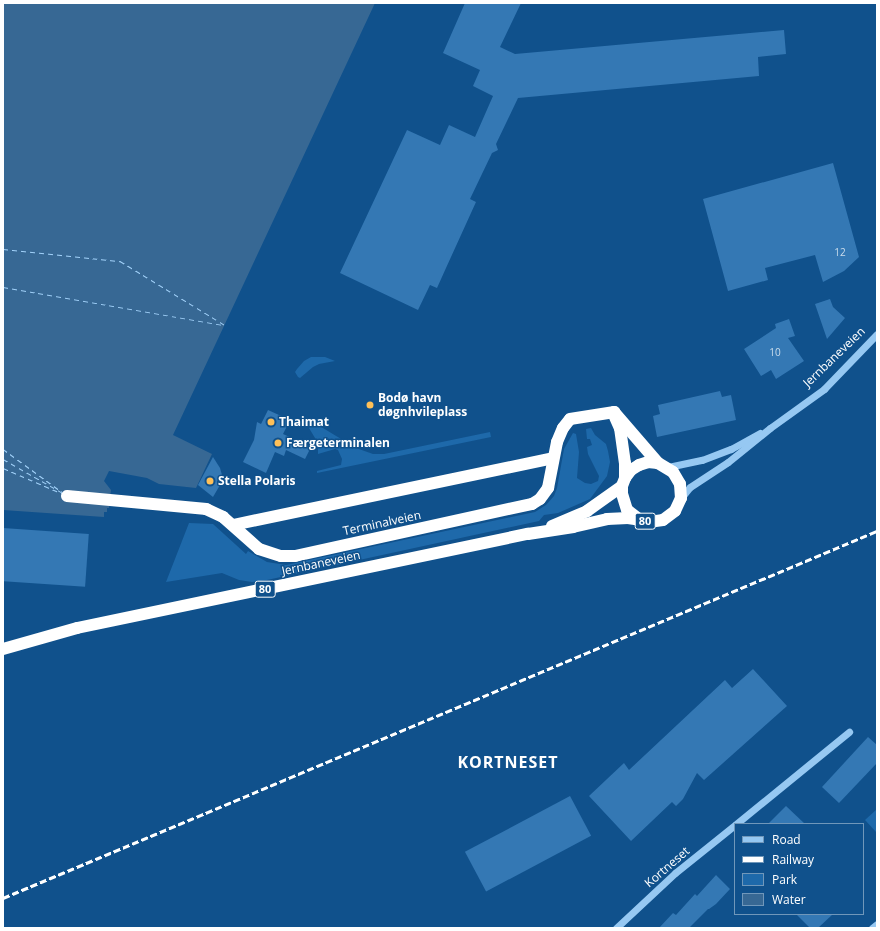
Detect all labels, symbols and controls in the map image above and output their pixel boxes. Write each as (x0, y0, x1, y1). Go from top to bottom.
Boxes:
house number: 12 (834, 247, 846, 259)
street label: Jernbaneveien (800, 324, 868, 390)
house number: 10 (769, 347, 781, 359)
place label: Bodø havn døgnhvileplass (378, 391, 467, 419)
marker: Bodø havn døgnhvileplass (365, 400, 375, 410)
place label: Thaimat (279, 415, 329, 429)
marker: Thaimat (266, 417, 276, 427)
place label: Færgeterminalen (286, 436, 390, 450)
marker: Færgeterminalen (273, 438, 283, 448)
place label: Stella Polaris (218, 474, 296, 488)
marker: Stella Polaris (205, 476, 215, 486)
street label: Terminalveien (342, 508, 422, 538)
road number: 80 (634, 512, 656, 530)
street label: Jernbaneveien (280, 548, 362, 578)
road number: 80 (254, 580, 276, 598)
district label: KORTNESET (457, 752, 559, 772)
legend (734, 823, 864, 915)
text: Road (772, 831, 801, 848)
street label: Kortneset (642, 844, 692, 890)
text: Railway (772, 851, 814, 868)
text: Park (772, 871, 797, 888)
text: Water (772, 891, 806, 908)

